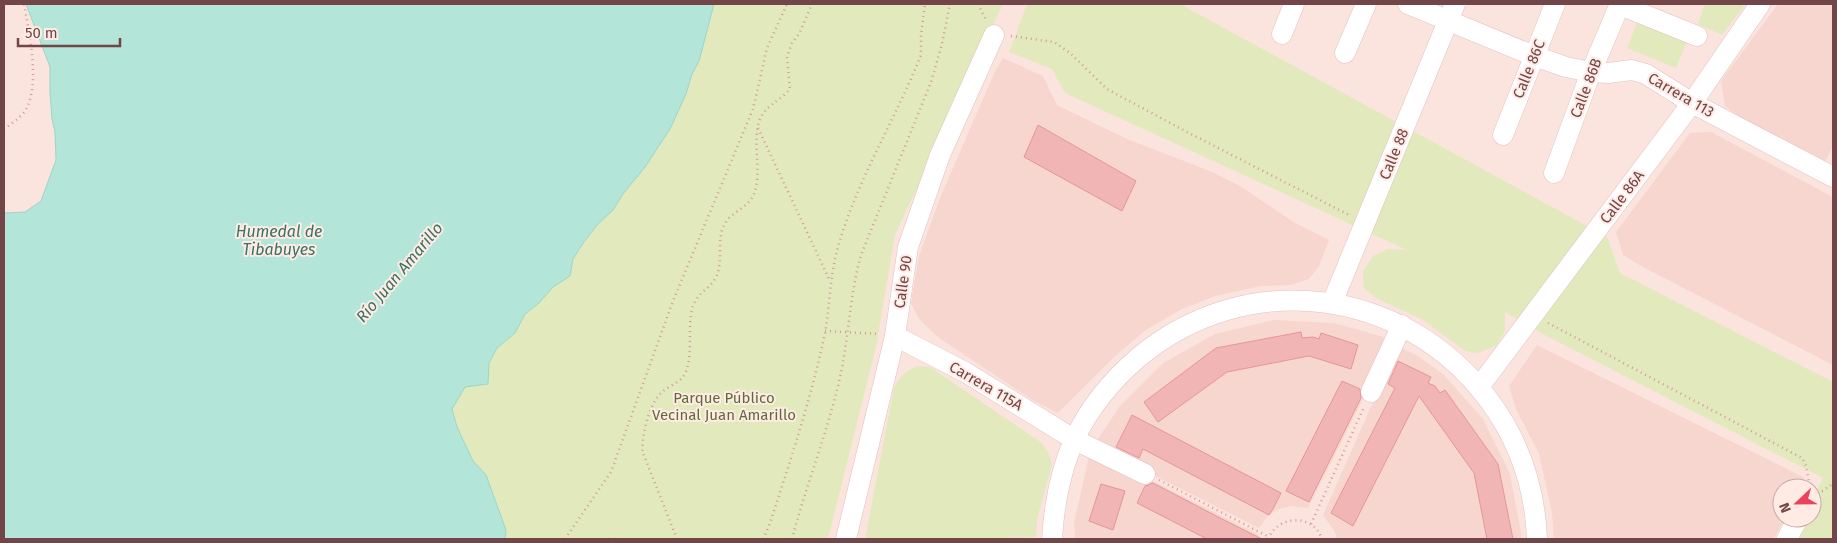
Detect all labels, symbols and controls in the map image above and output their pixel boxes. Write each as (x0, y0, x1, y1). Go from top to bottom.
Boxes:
scale bar (18, 15, 120, 47)
text: 50 m (25, 24, 58, 42)
street label: Calle 86C (1509, 36, 1549, 101)
street label: Calle 86B (1566, 56, 1606, 120)
street label: Carrera 113 (1645, 69, 1717, 121)
street label: Calle 88 (1376, 126, 1412, 182)
street label: Calle 86A (1596, 167, 1648, 227)
water label: Río Juan Amarillo (352, 218, 447, 326)
water label: Humedal de Tibabuyes (236, 222, 322, 259)
street label: Calle 90 (890, 254, 916, 310)
street label: Carrera 115A (946, 358, 1026, 414)
park label: Parque Público Vecinal Juan Amarillo (652, 389, 796, 424)
north arrow (1772, 478, 1822, 528)
text: N (1776, 500, 1795, 515)

